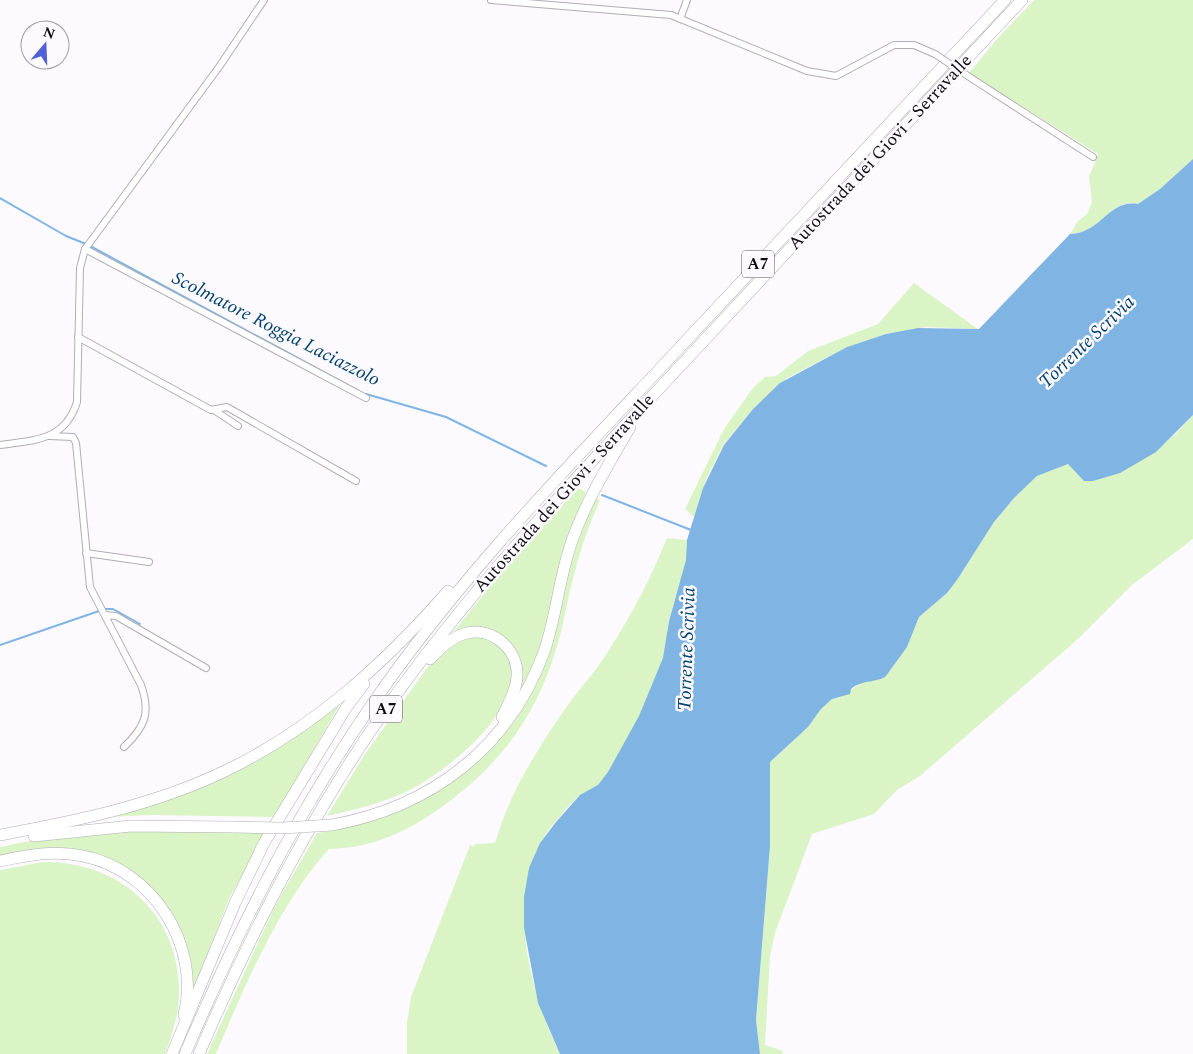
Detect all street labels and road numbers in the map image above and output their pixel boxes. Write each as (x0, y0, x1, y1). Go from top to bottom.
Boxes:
street label: Autostrada dei Giovi - Serravalle (782, 48, 978, 256)
road number: A7 (742, 250, 774, 278)
street label: Autostrada dei Giovi - Serravalle (467, 387, 661, 599)
road number: A7 (370, 696, 402, 722)

